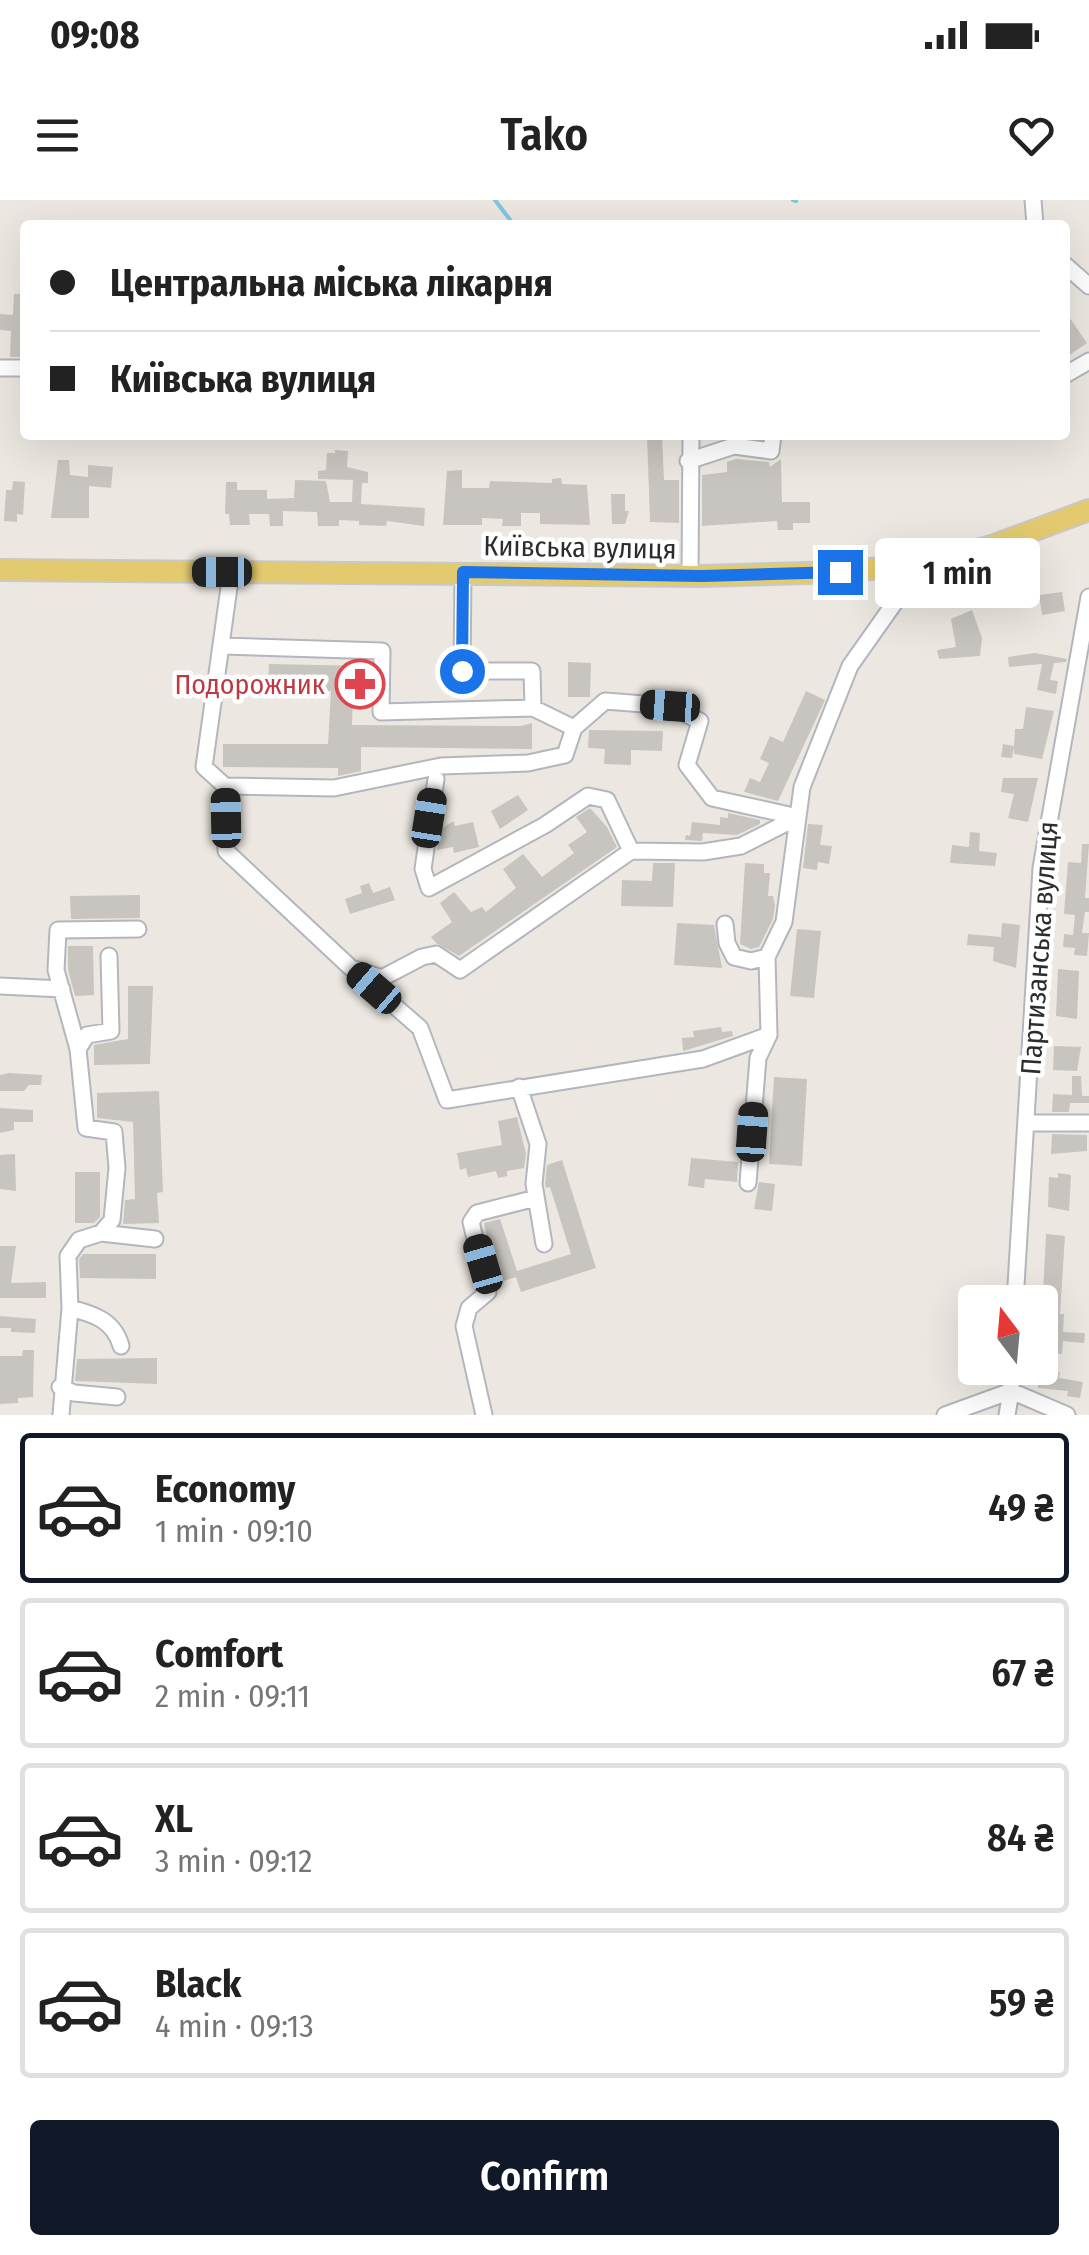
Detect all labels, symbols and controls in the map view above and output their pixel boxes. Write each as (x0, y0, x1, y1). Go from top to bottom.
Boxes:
text: 09:08 (50, 12, 140, 58)
icon: menu (30, 108, 85, 163)
text: Tako (501, 108, 588, 162)
icon: heart (1004, 108, 1059, 163)
text: Центральна міська лікарня (110, 260, 553, 306)
text: Київська вулиця (110, 356, 376, 402)
street label: Київська вулиця (483, 529, 677, 566)
callout: 1 min (875, 537, 1040, 607)
route end (818, 550, 863, 595)
text: 1 min (923, 554, 992, 592)
car (192, 557, 252, 587)
route start (440, 649, 485, 694)
pharmacy icon: Подорожник (334, 658, 386, 710)
place label: Подорожник (174, 668, 325, 701)
car (639, 689, 701, 723)
car (409, 786, 449, 850)
car (210, 788, 242, 848)
street label: Партизанська вулиця (1014, 820, 1065, 1076)
car (342, 957, 406, 1019)
car (735, 1101, 769, 1163)
car (460, 1231, 506, 1297)
north arrow (958, 1285, 1058, 1385)
map controls (958, 1285, 1058, 1385)
icon: car (35, 1463, 125, 1553)
text: Economy (155, 1466, 295, 1512)
text: 49 ₴ (988, 1485, 1054, 1531)
text: 1 min · 09:10 (155, 1512, 313, 1550)
icon: car (35, 1628, 125, 1718)
text: Comfort (155, 1631, 283, 1677)
text: 67 ₴ (991, 1650, 1054, 1696)
text: 2 min · 09:11 (155, 1677, 310, 1715)
icon: car (35, 1793, 125, 1883)
text: XL (155, 1796, 193, 1842)
text: 84 ₴ (987, 1815, 1054, 1861)
text: 3 min · 09:12 (155, 1842, 312, 1880)
icon: car (35, 1958, 125, 2048)
text: Black (155, 1961, 241, 2007)
text: 59 ₴ (989, 1980, 1054, 2026)
text: 4 min · 09:13 (155, 2007, 314, 2045)
button: Confirm (30, 2120, 1059, 2235)

